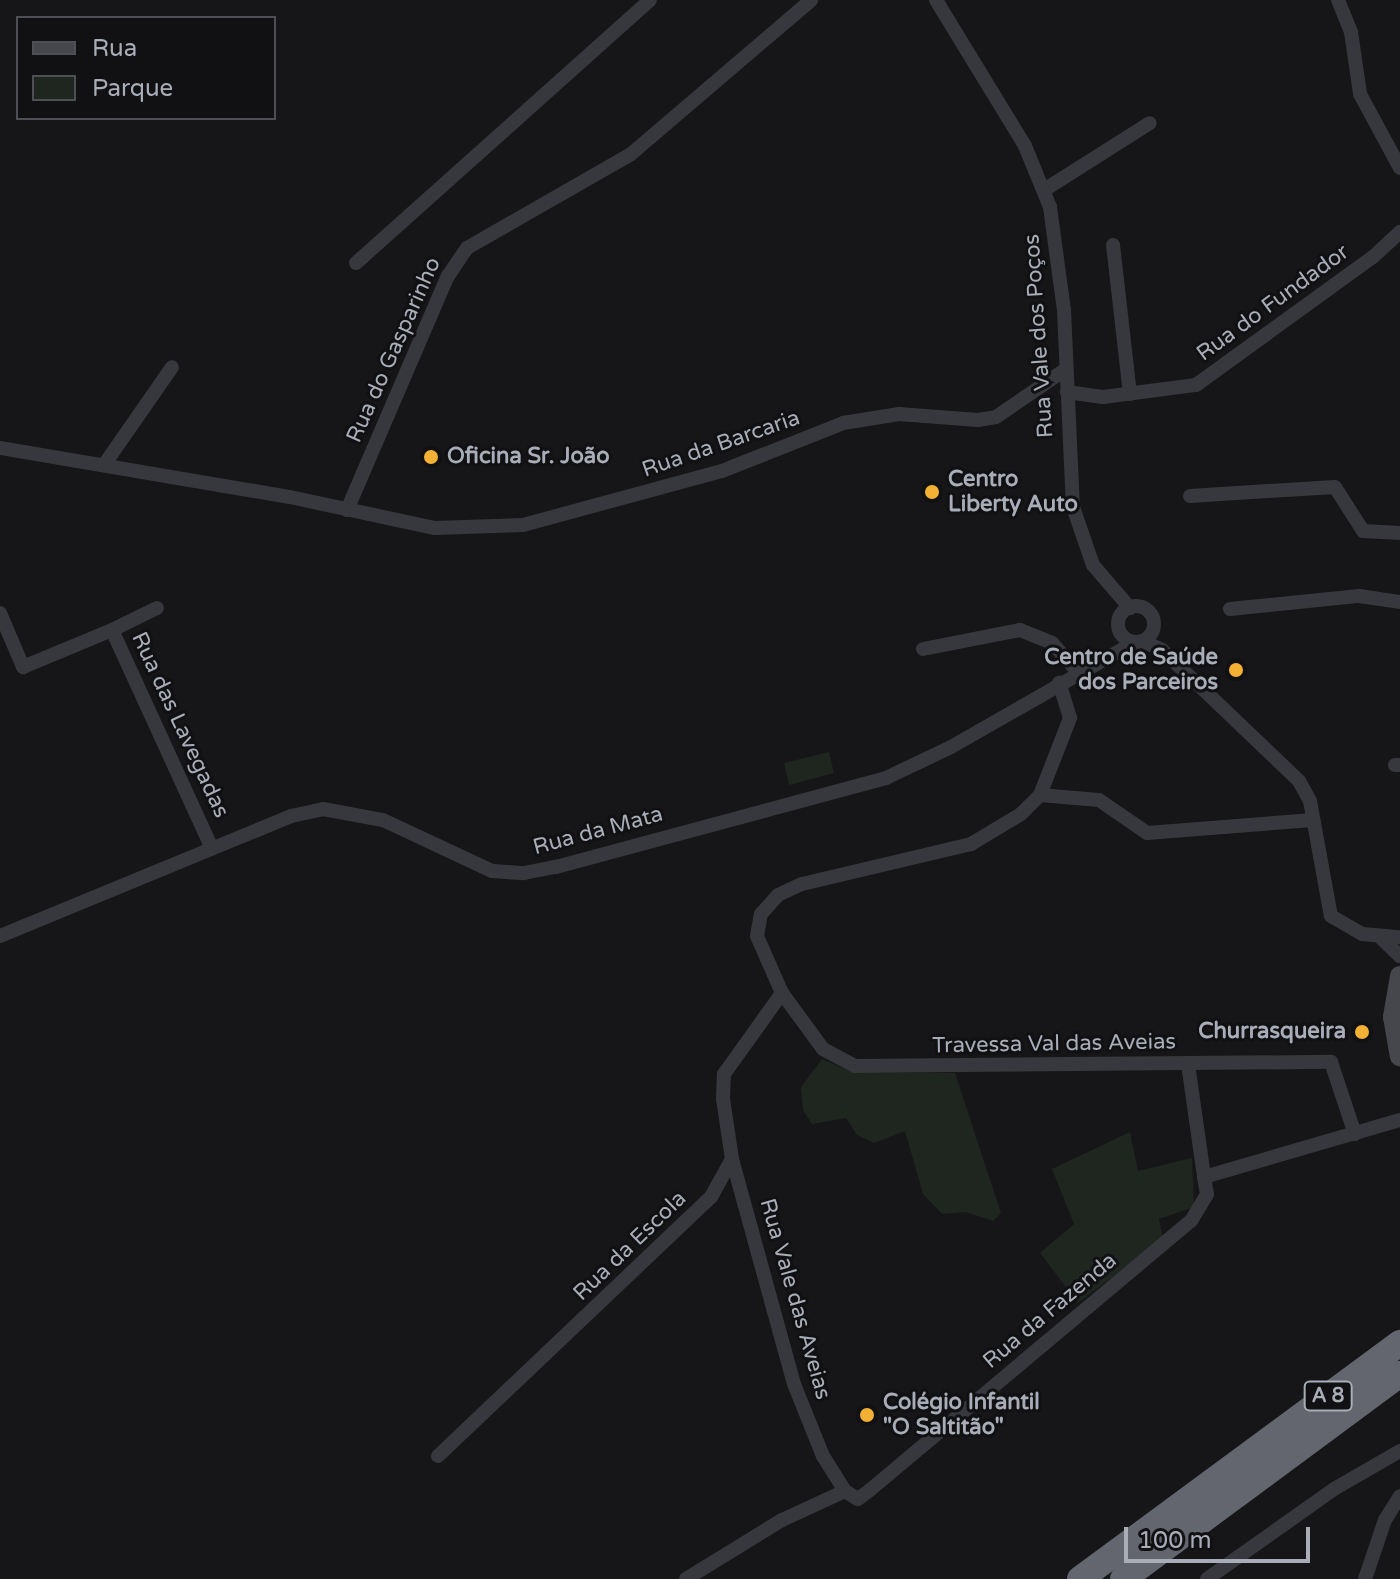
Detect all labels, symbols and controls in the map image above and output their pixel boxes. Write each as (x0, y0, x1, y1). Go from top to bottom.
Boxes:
legend (16, 16, 276, 120)
text: Rua (92, 34, 137, 63)
text: Parque (92, 74, 173, 103)
street label: Rua Vale dos Poços (1019, 233, 1059, 439)
street label: Rua do Fundador (1192, 239, 1354, 367)
street label: Rua do Gasparinho (341, 253, 447, 447)
street label: Rua da Barcaria (639, 405, 803, 483)
place label: Oficina Sr. João (447, 444, 610, 470)
marker: Oficina Sr. João (422, 448, 440, 466)
place label: Centro Liberty Auto (948, 466, 1078, 518)
marker: Centro Liberty Auto (923, 483, 941, 501)
street label: Rua das Lavegadas (125, 628, 235, 822)
place label: Centro de Saúde dos Parceiros (1044, 644, 1218, 696)
marker: Centro de Saúde dos Parceiros (1225, 659, 1247, 681)
street label: Rua da Mata (530, 801, 666, 861)
place label: Churrasqueira (1198, 1019, 1346, 1045)
marker: Churrasqueira (1353, 1023, 1371, 1041)
street label: Travessa Val das Aveias (932, 1029, 1176, 1059)
street label: Rua da Escola (568, 1186, 692, 1306)
street label: Rua Vale das Aveias (754, 1196, 836, 1402)
street label: Rua da Fazenda (978, 1247, 1122, 1375)
road number: A 8 (1302, 1380, 1354, 1412)
place label: Colégio Infantil "O Saltitão" (883, 1389, 1040, 1440)
marker: Colégio Infantil "O Saltitão" (858, 1406, 876, 1424)
scale bar (1128, 1511, 1314, 1561)
text: 100 m (1138, 1526, 1212, 1555)

